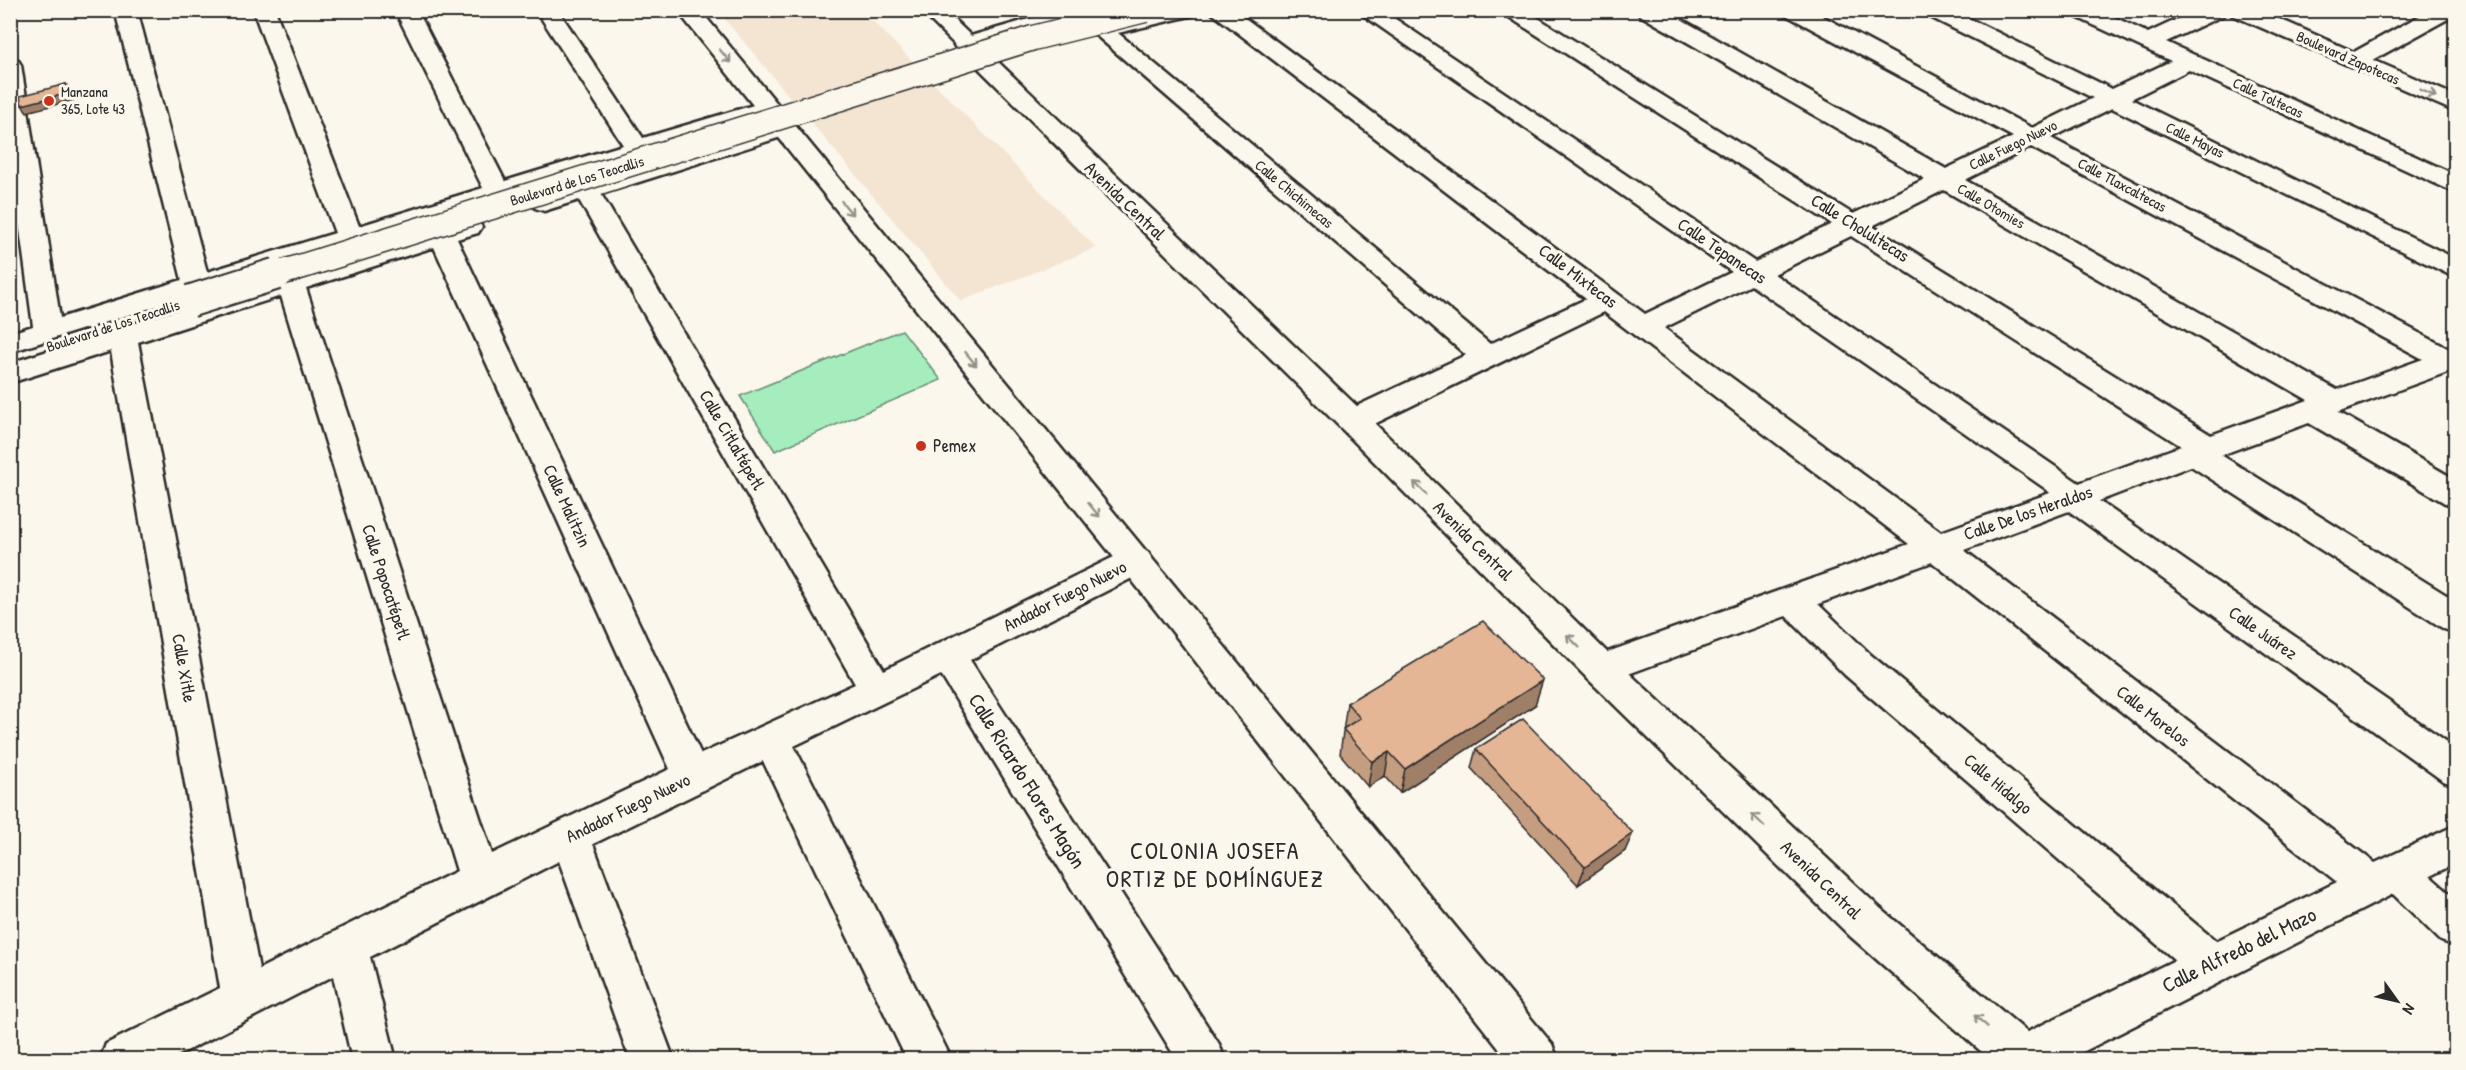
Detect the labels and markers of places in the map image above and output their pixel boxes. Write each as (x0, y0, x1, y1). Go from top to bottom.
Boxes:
place label: Manzana 365, Lote 43 (61, 81, 125, 119)
marker: Manzana 365, Lote 43 (42, 94, 56, 108)
place label: Pemex (933, 433, 976, 458)
marker: Pemex (914, 439, 928, 453)

